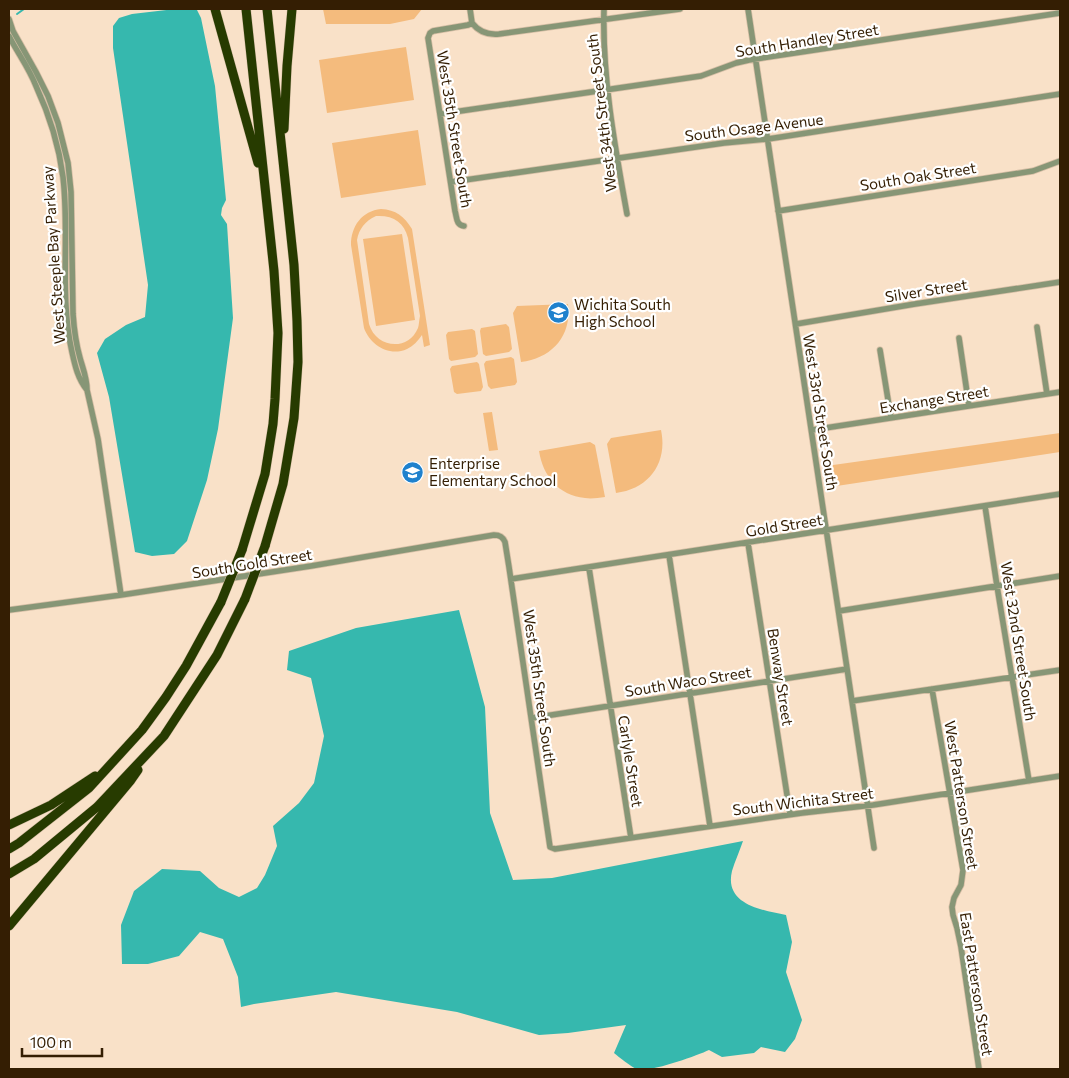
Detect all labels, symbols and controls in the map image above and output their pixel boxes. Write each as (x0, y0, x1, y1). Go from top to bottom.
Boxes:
street label: South Handley Street (734, 20, 880, 60)
street label: West 34th Street South (582, 33, 620, 193)
street label: West 35th Street South (434, 49, 476, 209)
street label: South Osage Avenue (684, 110, 824, 144)
street label: South Oak Street (859, 158, 977, 194)
street label: West Steeple Bay Parkway (38, 165, 68, 345)
street label: Silver Street (884, 275, 968, 305)
place label: Wichita South High School (574, 295, 671, 330)
school or university icon: Wichita South High School (546, 301, 570, 325)
street label: West 33rd Street South (800, 332, 842, 492)
street label: Exchange Street (878, 381, 990, 417)
place label: Enterprise Elementary School (429, 454, 556, 489)
school or university icon: Enterprise Elementary School (401, 460, 425, 484)
street label: Gold Street (744, 510, 824, 540)
street label: South Gold Street (191, 545, 313, 581)
street label: West 32nd Street South (998, 560, 1040, 722)
street label: West 35th Street South (520, 608, 560, 768)
street label: Benway Street (764, 627, 798, 727)
street label: South Waco Street (623, 662, 753, 700)
street label: Carlyle Street (615, 714, 647, 808)
street label: West Patterson Street (941, 719, 983, 871)
street label: South Wichita Street (731, 783, 875, 819)
street label: East Patterson Street (957, 911, 997, 1057)
scale bar (22, 1026, 102, 1058)
text: 100 m (30, 1033, 72, 1051)

